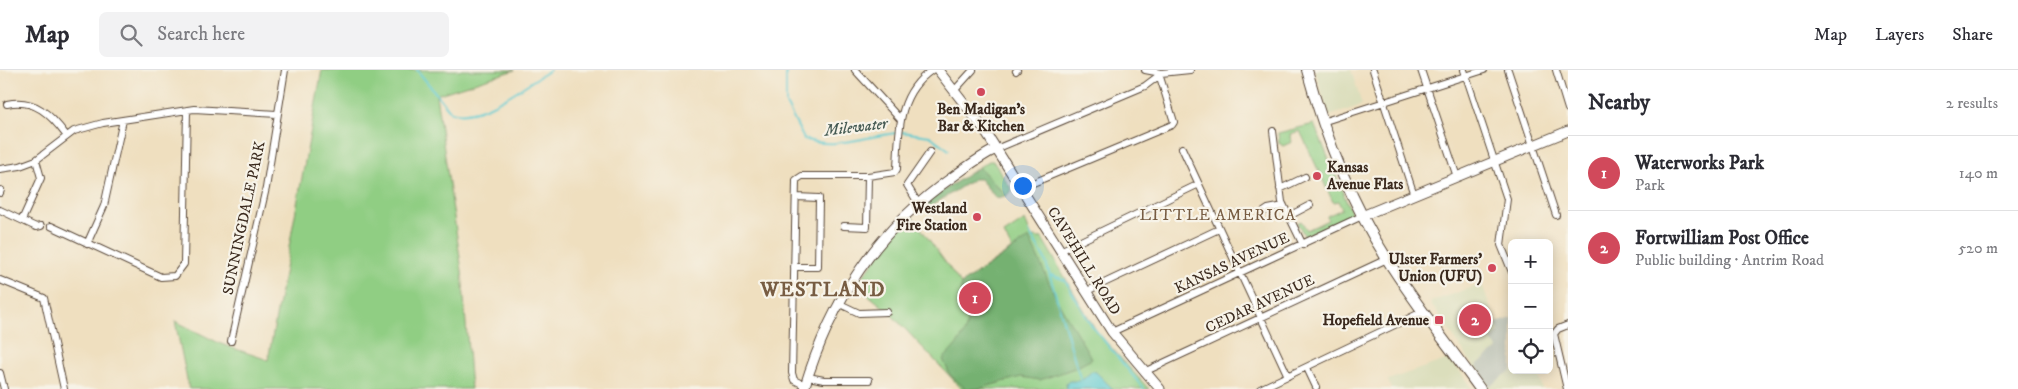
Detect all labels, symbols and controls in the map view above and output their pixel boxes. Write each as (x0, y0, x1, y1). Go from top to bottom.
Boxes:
search box (99, 12, 449, 57)
text: Map (25, 20, 69, 50)
icon: search (117, 21, 145, 49)
text: Search here (157, 23, 245, 46)
text: Map (1814, 24, 1847, 46)
text: Layers (1875, 24, 1924, 46)
text: Share (1952, 24, 1993, 46)
marker: Ben Madigan’s Bar & Kitchen (975, 86, 987, 98)
text: Nearby (1588, 90, 1650, 116)
text: 2 results (1946, 93, 1998, 113)
place label: Ben Madigan’s Bar & Kitchen (937, 100, 1025, 136)
water label: Milewater (822, 113, 890, 141)
street label: SUNNINGDALE PARK (218, 139, 270, 297)
text: Waterworks Park (1635, 152, 1764, 175)
place label: Kansas Avenue Flats (1326, 158, 1403, 194)
text: 1 (1601, 163, 1607, 183)
text: 140 m (1959, 163, 1998, 183)
marker: Kansas Avenue Flats (1311, 170, 1323, 182)
your location (1010, 173, 1036, 199)
text: Park (1635, 175, 1665, 195)
place label: Westland Fire Station (896, 199, 968, 235)
street label: CAVEHILL ROAD (1043, 203, 1125, 319)
district label: LITTLE AMERICA (1140, 205, 1297, 225)
marker: Westland Fire Station (971, 211, 983, 223)
text: Fortwilliam Post Office (1635, 227, 1809, 250)
street label: KANSAS AVENUE (1172, 228, 1293, 298)
text: 2 (1600, 238, 1608, 258)
text: 520 m (1958, 238, 1998, 258)
map controls (1508, 239, 1553, 374)
button: + (1508, 239, 1553, 284)
place label: Ulster Farmers' Union (UFU) (1389, 250, 1482, 286)
text: Public building · Antrim Road (1635, 250, 1824, 270)
marker: Ulster Farmers' Union (UFU) (1486, 262, 1498, 274)
street label: CEDAR AVENUE (1202, 270, 1318, 338)
district label: WESTLAND (760, 278, 885, 303)
pin: 1 (959, 279, 991, 317)
button: − (1508, 284, 1553, 329)
pin: 2 (1459, 301, 1491, 339)
place label: Hopefield Avenue (1322, 311, 1430, 330)
marker: Hopefield Avenue (1433, 314, 1445, 326)
button: locate (1508, 329, 1553, 374)

